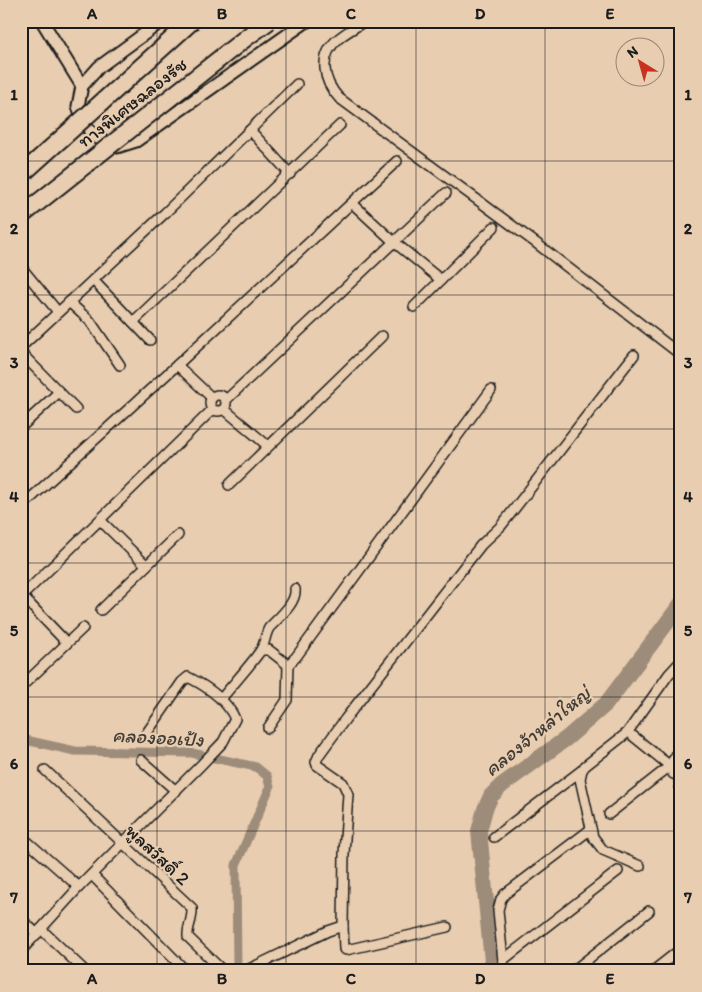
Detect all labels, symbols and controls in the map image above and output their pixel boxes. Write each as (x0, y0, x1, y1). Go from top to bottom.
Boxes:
text: A (86, 4, 98, 23)
text: B (217, 4, 228, 23)
text: C (346, 4, 357, 23)
text: D (475, 4, 486, 23)
text: E (606, 4, 615, 23)
north arrow (614, 38, 664, 88)
text: N (624, 42, 641, 62)
street label: ทางพิเศษฉลองรัช (73, 52, 192, 152)
text: 1 (10, 85, 18, 104)
text: 1 (684, 85, 692, 104)
text: 2 (10, 219, 19, 238)
text: 2 (684, 219, 693, 238)
text: 3 (10, 353, 19, 372)
text: 3 (684, 353, 693, 372)
text: 4 (9, 487, 19, 506)
text: 4 (683, 487, 693, 506)
text: 5 (10, 621, 19, 640)
text: 5 (684, 621, 693, 640)
water label: คลองจ้าหล่าใหญ่ (479, 680, 597, 781)
water label: คลองออเป้ง (112, 723, 206, 751)
text: 6 (10, 754, 19, 773)
text: 6 (684, 754, 693, 773)
street label: พูลสวัสดิ์ 2 (119, 818, 195, 891)
text: 7 (9, 888, 18, 907)
text: 7 (683, 888, 692, 907)
text: A (86, 969, 98, 988)
text: B (217, 969, 228, 988)
text: C (346, 969, 357, 988)
text: D (475, 969, 486, 988)
text: E (606, 969, 615, 988)

